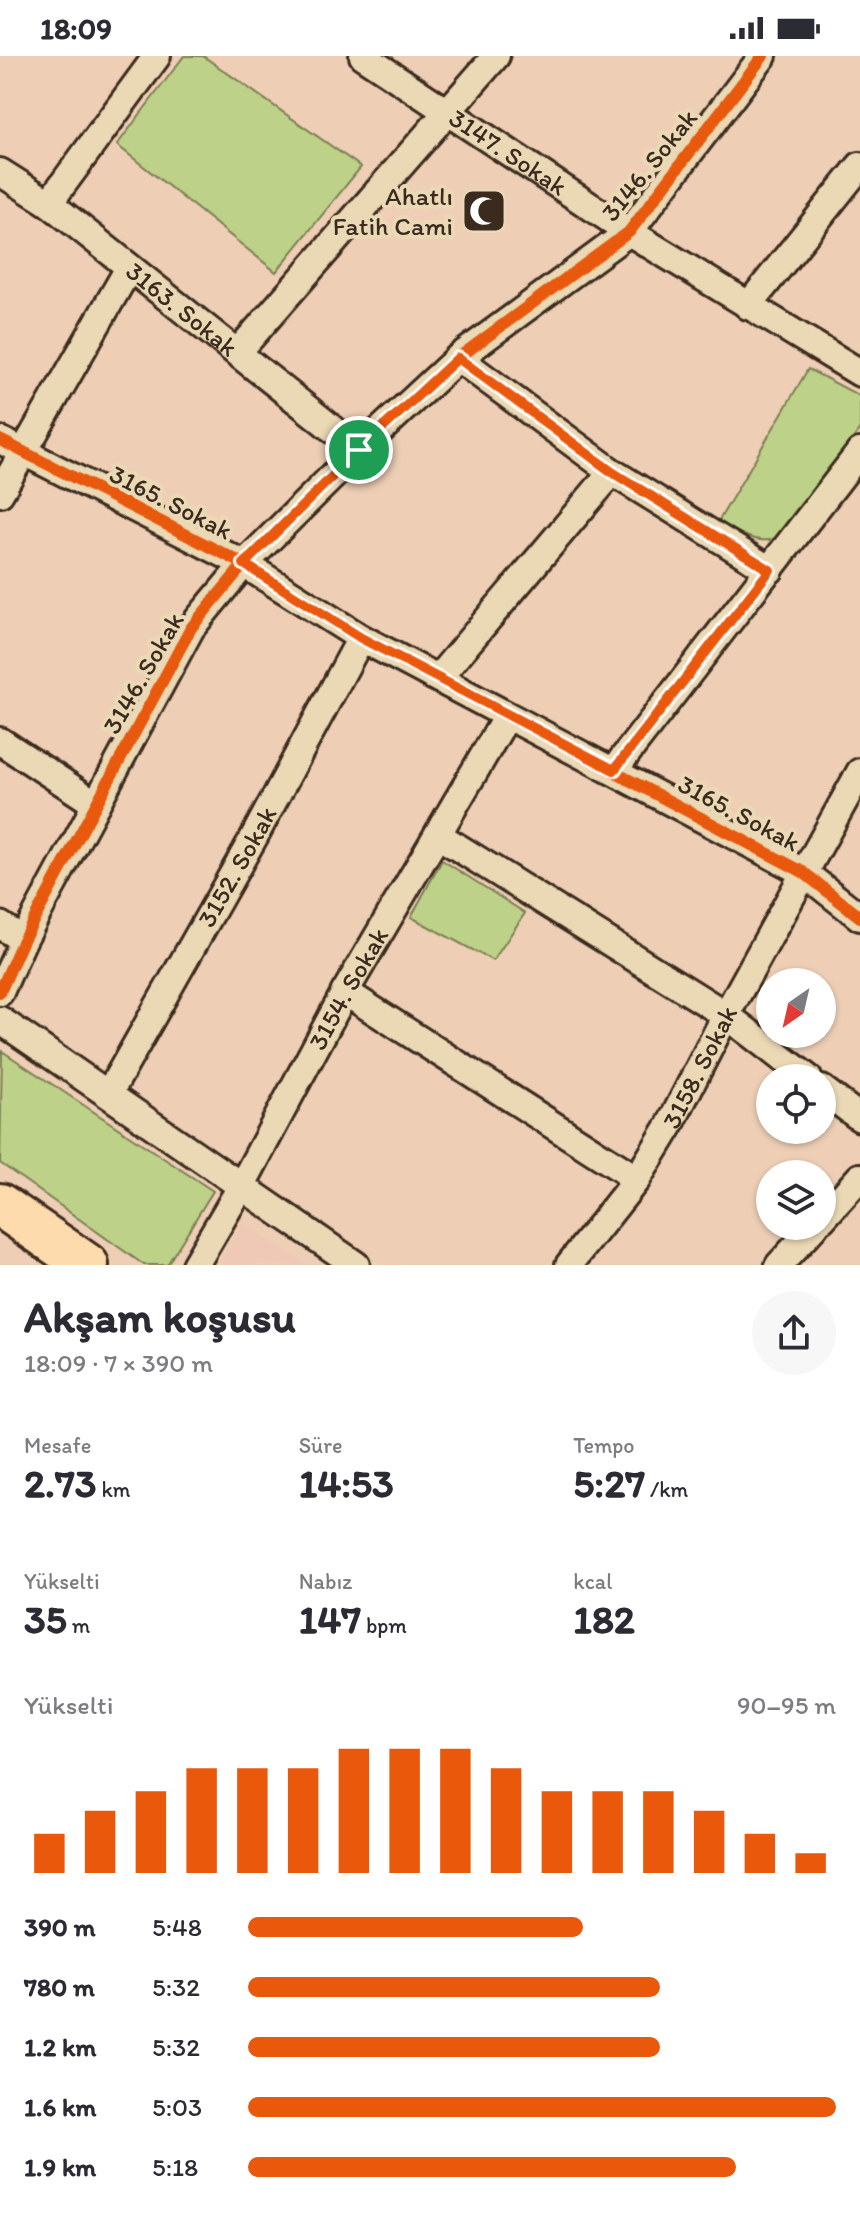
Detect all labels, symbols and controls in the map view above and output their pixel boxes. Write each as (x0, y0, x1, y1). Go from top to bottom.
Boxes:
text: 18:09 (40, 10, 112, 47)
street label: 3147. Sokak (443, 102, 573, 202)
street label: 3146. Sokak (594, 102, 704, 228)
place label: Ahatlı Fatih Cami (333, 180, 453, 242)
mosque icon: Ahatlı Fatih Cami (460, 187, 508, 235)
street label: 3163. Sokak (120, 255, 244, 363)
pin (325, 416, 393, 484)
icon: arrive (337, 428, 381, 472)
street label: 3165. Sokak (104, 457, 238, 547)
street label: 3146. Sokak (95, 606, 191, 740)
street label: 3165. Sokak (673, 768, 805, 858)
street label: 3152. Sokak (190, 801, 283, 933)
street label: 3154. Sokak (301, 922, 395, 1055)
north arrow (756, 968, 836, 1048)
map controls (756, 968, 836, 1240)
street label: 3158. Sokak (655, 1000, 744, 1134)
button: locate (756, 1064, 836, 1144)
button: layers (756, 1160, 836, 1240)
text: Akşam koşusu (24, 1290, 296, 1343)
button: share (752, 1291, 836, 1375)
text: 18:09 · 7 × 390 m (24, 1347, 213, 1379)
text: Mesafe (24, 1432, 91, 1459)
text: Süre (299, 1432, 342, 1459)
text: Tempo (573, 1432, 635, 1459)
text: 2.73 (24, 1459, 97, 1507)
text: 14:53 (299, 1459, 394, 1507)
text: 5:27 (573, 1459, 645, 1507)
text: km (97, 1476, 131, 1503)
text: /km (645, 1476, 688, 1503)
text: Yükselti (24, 1568, 100, 1595)
text: Nabız (299, 1568, 352, 1595)
text: kcal (573, 1568, 612, 1595)
text: 35 (24, 1595, 67, 1643)
text: 147 (299, 1595, 361, 1643)
text: 182 (573, 1595, 635, 1643)
text: m (67, 1612, 90, 1639)
text: bpm (361, 1612, 407, 1639)
text: Yükselti (24, 1689, 113, 1721)
text: 90–95 m (737, 1689, 836, 1721)
text: 390 m (24, 1911, 96, 1943)
text: 5:48 (152, 1911, 202, 1943)
text: 780 m (24, 1971, 95, 2003)
text: 5:32 (152, 1971, 200, 2003)
text: 1.2 km (24, 2031, 96, 2063)
text: 5:32 (152, 2031, 200, 2063)
text: 1.6 km (24, 2091, 96, 2123)
text: 5:03 (152, 2091, 202, 2123)
text: 1.9 km (24, 2151, 96, 2183)
text: 5:18 (152, 2151, 198, 2183)

